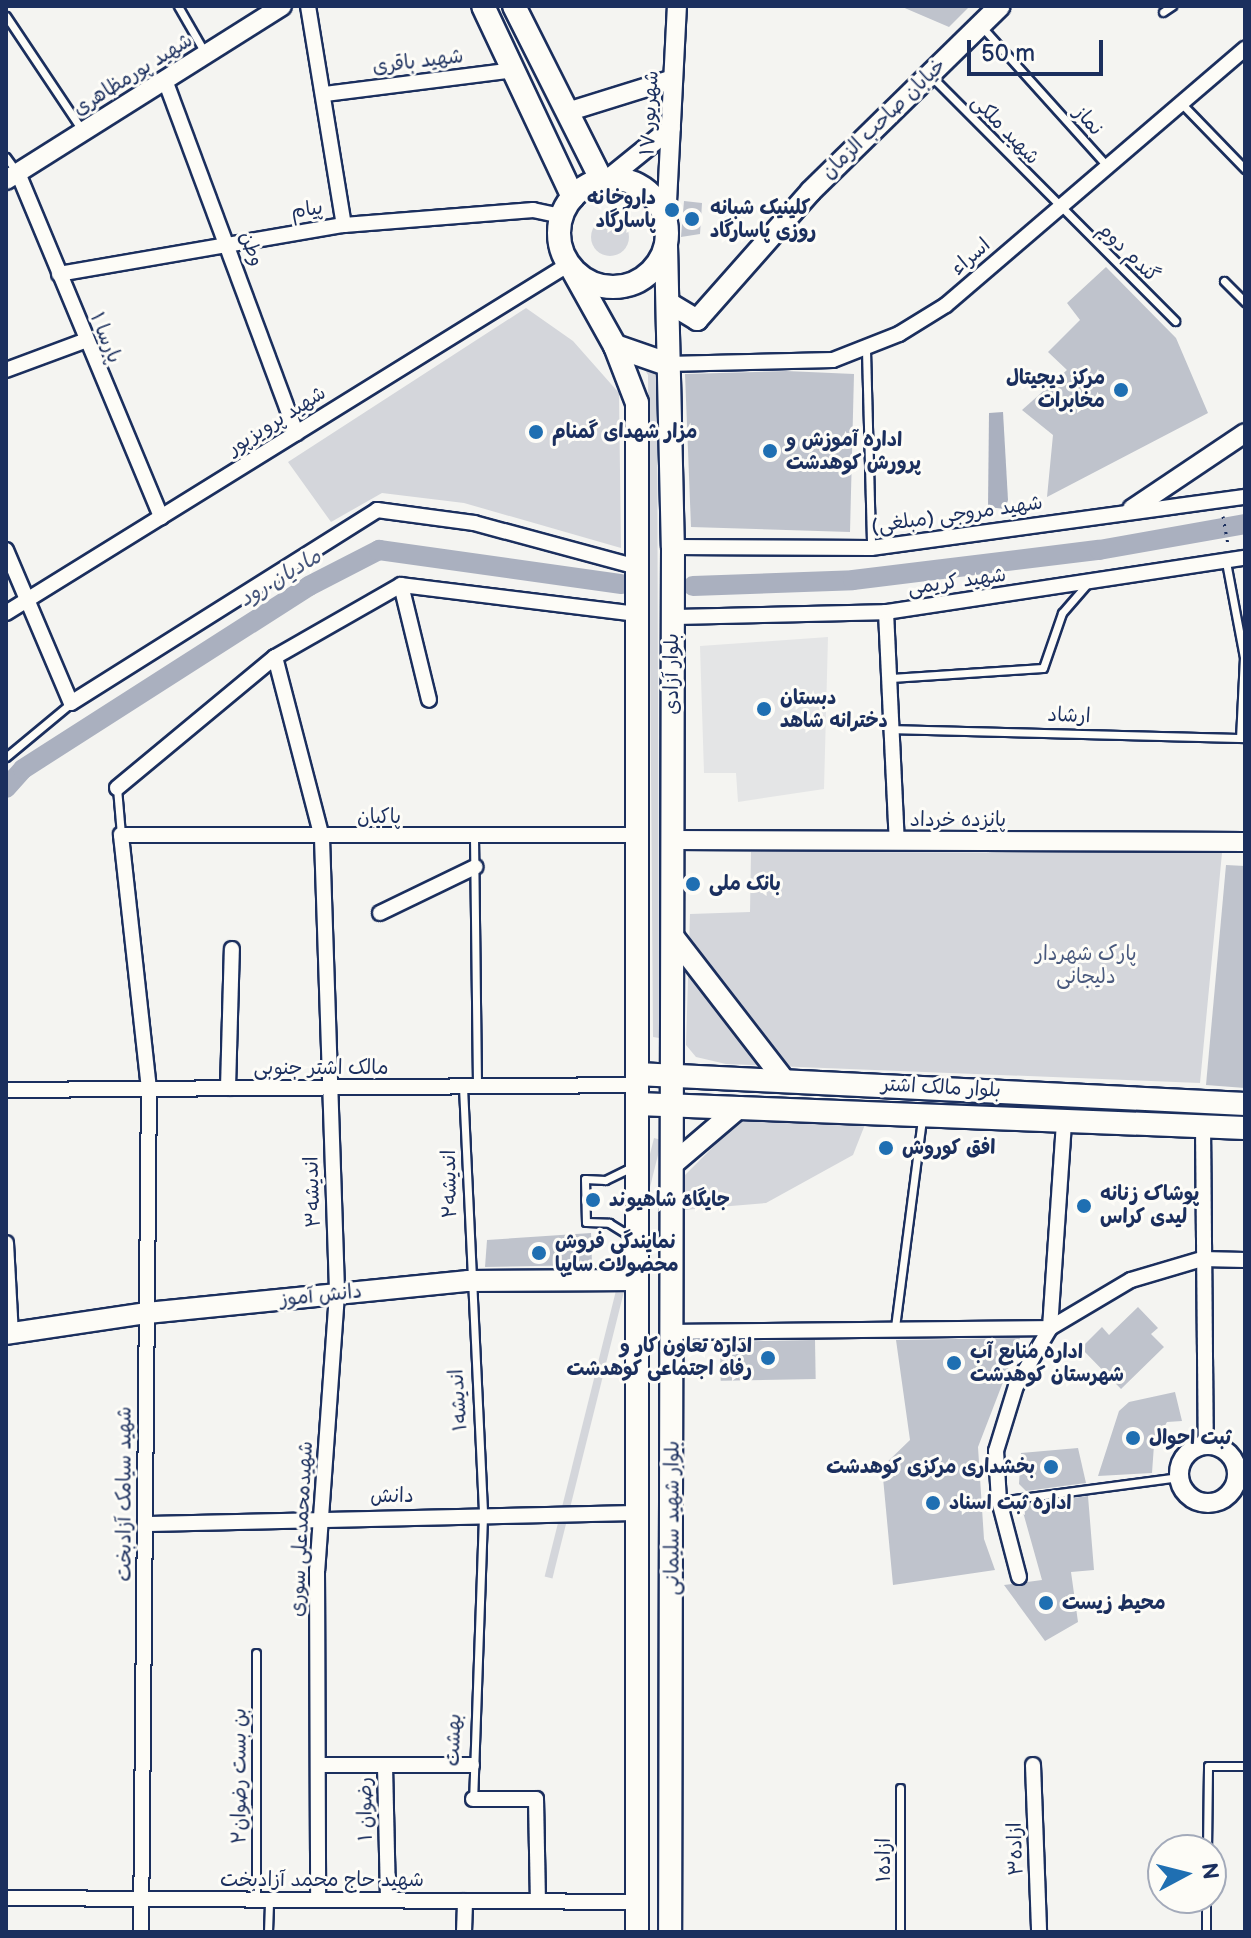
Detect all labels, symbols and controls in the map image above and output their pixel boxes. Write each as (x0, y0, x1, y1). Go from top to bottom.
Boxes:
scale bar (971, 24, 1107, 74)
street label: شهید پورمظاهری (69, 29, 197, 121)
text: 50 m (981, 39, 1035, 68)
street label: شهید باقری (371, 45, 465, 79)
street label: خیابان صاحب الزمان (817, 54, 951, 184)
street label: ۱۷ شهریور (636, 70, 664, 156)
street label: شهید ملکی (966, 90, 1044, 170)
street label: نماز (1068, 101, 1108, 141)
place label: داروخانه پاسارگاد (587, 186, 656, 233)
street label: پیام (290, 196, 324, 224)
place label: کلینیک شبانه روزی پاسارگاد (710, 196, 816, 243)
marker: داروخانه پاسارگاد (663, 201, 681, 219)
marker: کلینیک شبانه روزی پاسارگاد (681, 208, 703, 230)
street label: گندم دوم (1092, 218, 1164, 288)
street label: وطن (234, 228, 268, 270)
street label: اسراء (946, 233, 996, 281)
street label: پارسا ۱ (84, 309, 126, 367)
place label: مرکز دیجیتال مخابرات (1006, 366, 1105, 413)
street label: شهید پرویزپور (223, 381, 331, 461)
marker: مرکز دیجیتال مخابرات (1112, 381, 1130, 399)
place label: مزار شهدای گمنام (552, 420, 697, 444)
marker: مزار شهدای گمنام (527, 423, 545, 441)
place label: اداره آموزش و پرورش کوهدشت (786, 428, 921, 475)
marker: اداره آموزش و پرورش کوهدشت (761, 442, 779, 460)
street label: شهید مروجی (مبلغی) (870, 491, 1044, 539)
water label: مادیان رود (234, 543, 326, 613)
street label: شهید کریمی (906, 563, 1008, 601)
street label: بلوار آزادی (660, 633, 684, 715)
place label: دبستان دخترانه شاهد (780, 686, 888, 733)
marker: دبستان دخترانه شاهد (755, 700, 773, 718)
street label: ارشاد (1047, 703, 1091, 729)
street label: پاکبان (357, 805, 401, 829)
street label: پانزده خرداد (910, 808, 1006, 832)
place label: بانک ملی (709, 872, 781, 896)
marker: بانک ملی (684, 875, 702, 893)
park label: پارک شهردار دلیجانی (1035, 942, 1137, 989)
street label: مالک اشتر جنوبی (254, 1056, 388, 1080)
street label: بلوار مالک اشتر (881, 1073, 1001, 1103)
place label: افق کوروش (902, 1136, 995, 1160)
marker: افق کوروش (877, 1139, 895, 1157)
street label: اندیشه۲ (437, 1150, 463, 1218)
street label: اندیشه۳ (300, 1156, 326, 1228)
place label: پوشاک زنانه لیدی کراس (1100, 1182, 1199, 1229)
place label: جایگاه شاهیوند (609, 1188, 730, 1212)
marker: جایگاه شاهیوند (584, 1191, 602, 1209)
marker: پوشاک زنانه لیدی کراس (1075, 1197, 1093, 1215)
place label: نمایندگی فروش محصولات سایپا (555, 1230, 679, 1277)
marker: نمایندگی فروش محصولات سایپا (530, 1244, 548, 1262)
street label: دانش آموز (279, 1280, 363, 1312)
place label: اداره تعاون کار و رفاه اجتماعی کوهدشت (566, 1334, 752, 1381)
place label: اداره منابع آب شهرستان کوهدشت (970, 1340, 1124, 1387)
marker: اداره تعاون کار و رفاه اجتماعی کوهدشت (759, 1349, 777, 1367)
marker: اداره منابع آب شهرستان کوهدشت (945, 1354, 963, 1372)
street label: اندیشه۱ (445, 1368, 473, 1432)
street label: شهید سیامک آزادبخت (113, 1406, 137, 1582)
place label: ثبت احوال (1149, 1426, 1231, 1450)
marker: ثبت احوال (1124, 1429, 1142, 1447)
street label: شهیدمحمدعلی سوری (285, 1441, 319, 1617)
street label: بلوار شهید سلیمانی (661, 1441, 685, 1595)
place label: بخشداری مرکزی کوهدشت (826, 1455, 1035, 1479)
marker: بخشداری مرکزی کوهدشت (1042, 1458, 1060, 1476)
street label: دانش (370, 1484, 414, 1508)
place label: اداره ثبت اسناد (949, 1491, 1072, 1515)
marker: اداره ثبت اسناد (924, 1494, 942, 1512)
place label: محیط زیست (1062, 1591, 1166, 1615)
marker: محیط زیست (1037, 1594, 1055, 1612)
street label: بن بست رضوان۲ (228, 1708, 252, 1844)
street label: بهشت (441, 1713, 467, 1767)
street label: رضوان ۱ (353, 1777, 379, 1841)
street label: ازاده۳ (1003, 1822, 1029, 1876)
north arrow (1147, 1834, 1227, 1914)
street label: ازاده۱ (872, 1838, 896, 1882)
text: N (1195, 1861, 1224, 1881)
street label: شهید حاج محمد آزادبخت (220, 1868, 424, 1892)

